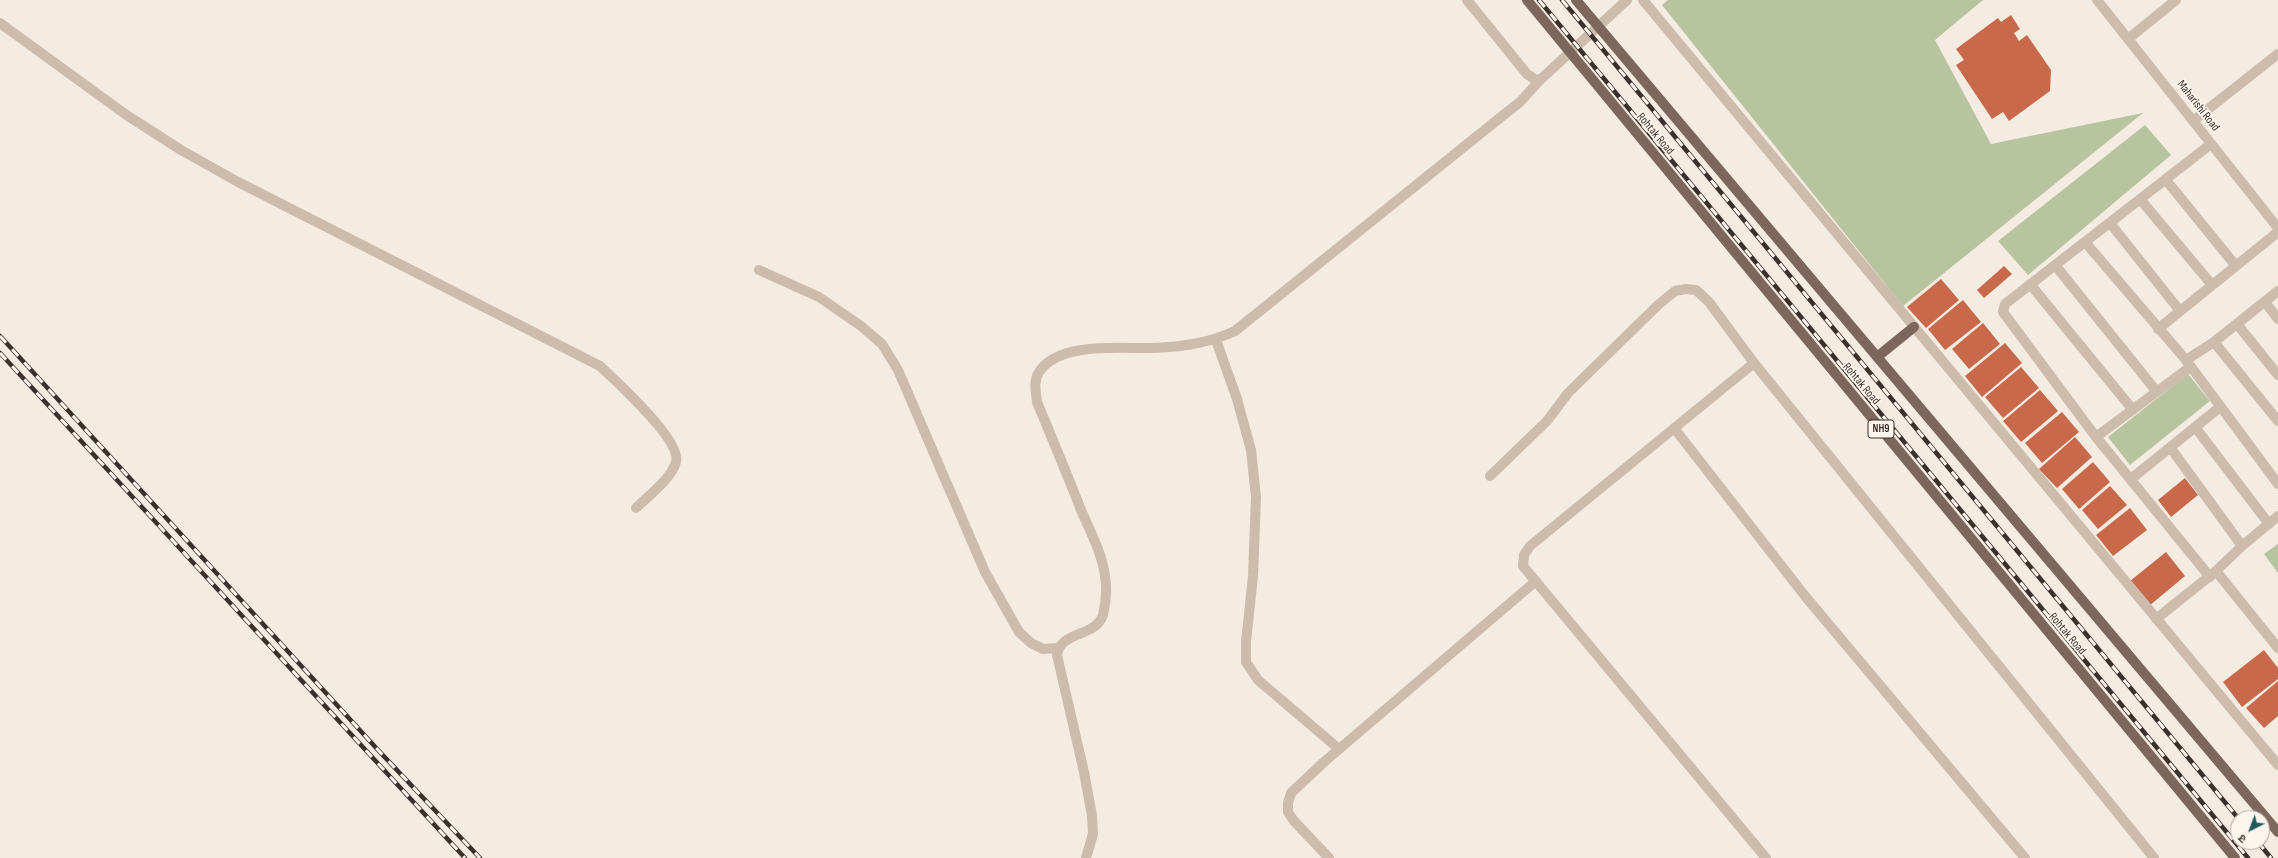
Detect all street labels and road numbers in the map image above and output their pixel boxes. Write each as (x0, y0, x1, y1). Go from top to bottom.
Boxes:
street label: Maharishi Road (2174, 78, 2222, 134)
street label: Rohtak Road (1633, 110, 1677, 158)
street label: Rohtak Road (1839, 360, 1883, 408)
road number: NH9 (1868, 420, 1894, 438)
street label: Rohtak Road (2045, 610, 2089, 658)

